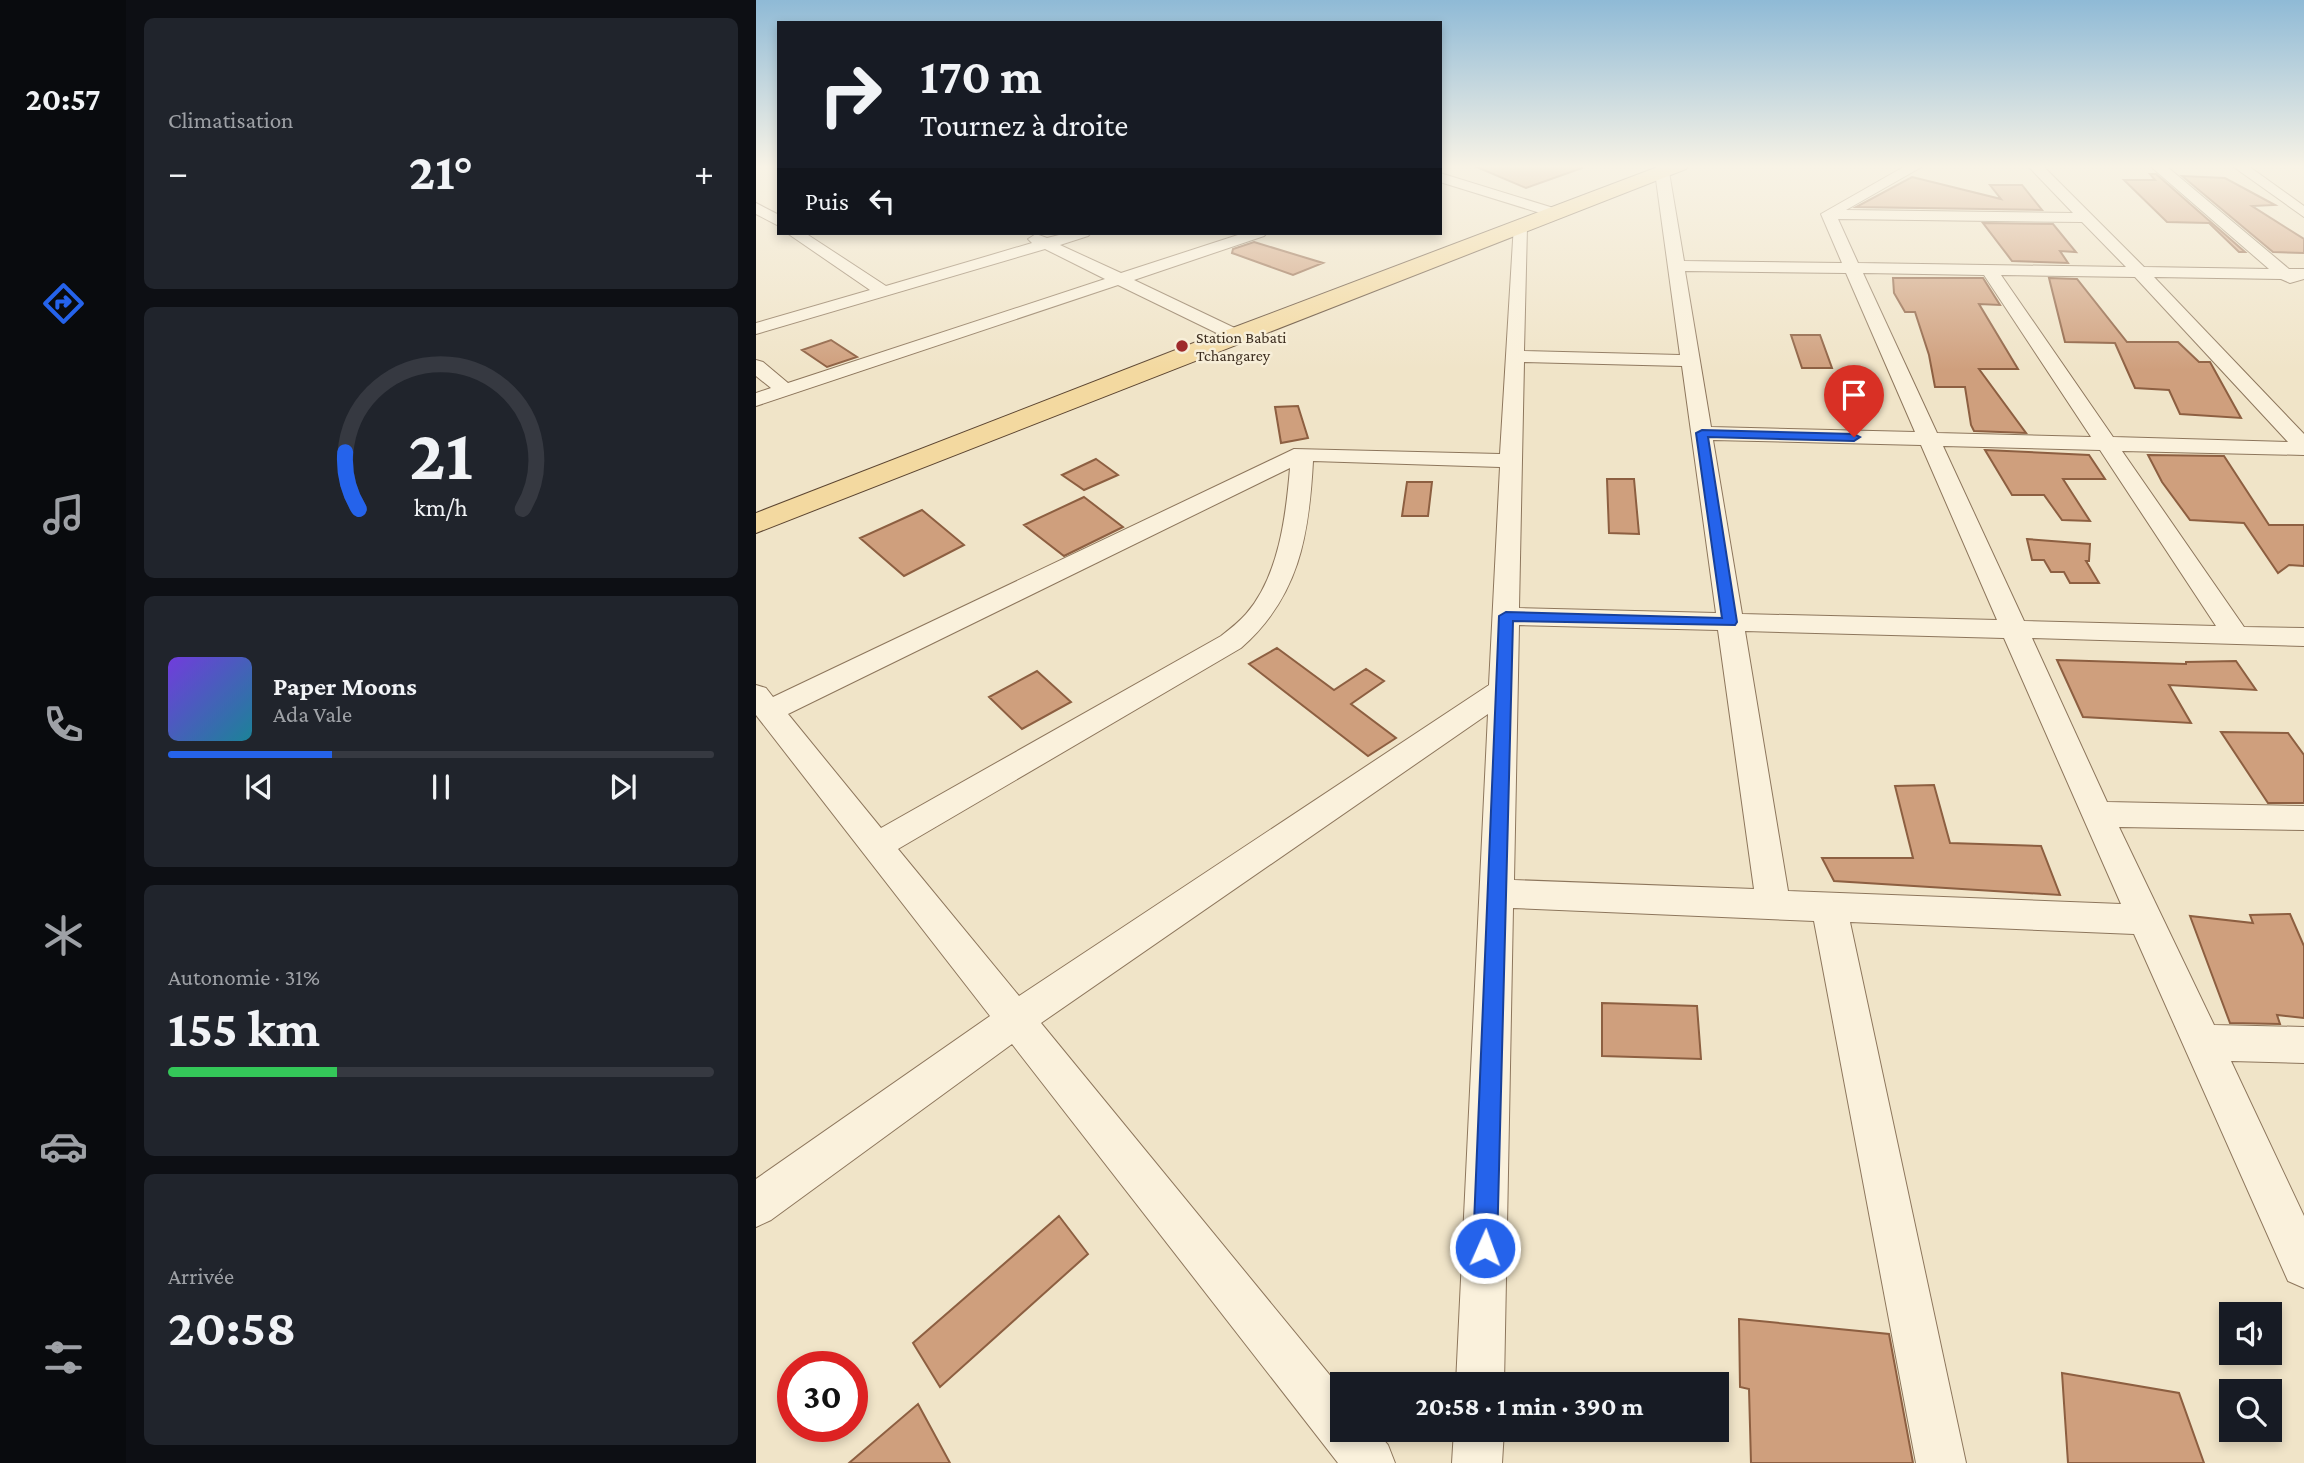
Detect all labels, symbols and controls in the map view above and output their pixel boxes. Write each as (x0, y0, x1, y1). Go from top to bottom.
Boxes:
icon: right (805, 49, 896, 140)
text: 170 m (920, 49, 1042, 104)
text: 20:57 (25, 81, 101, 117)
text: Climatisation (168, 107, 293, 133)
text: Tournez à droite (920, 107, 1128, 143)
text: 21° (409, 142, 473, 200)
text: − (168, 151, 188, 193)
text: + (694, 151, 714, 193)
icon: left (863, 182, 901, 220)
text: Puis (805, 187, 849, 216)
icon: directions (39, 279, 88, 328)
place label: Station Babati Tchangarey (1196, 329, 1286, 365)
marker: Station Babati Tchangarey (1174, 338, 1190, 354)
pin (1824, 365, 1884, 437)
icon: arrive (1835, 376, 1873, 414)
text: 21 (409, 414, 473, 495)
icon: music (39, 490, 88, 539)
text: km/h (414, 493, 468, 520)
text: Paper Moons (273, 672, 417, 701)
icon: phone (39, 700, 88, 749)
text: Ada Vale (273, 701, 352, 727)
icon: previous (240, 768, 278, 806)
icon: pause (422, 768, 460, 806)
icon: next (604, 768, 642, 806)
icon: climate (39, 911, 88, 960)
text: Autonomie · 31% (168, 964, 320, 990)
text: 155 km (168, 999, 320, 1057)
icon: car (39, 1122, 88, 1171)
position arrow (1448, 1211, 1522, 1285)
text: Arrivée (168, 1263, 234, 1289)
text: 20:58 (168, 1298, 296, 1356)
map controls (2219, 1302, 2282, 1442)
button: sound (2219, 1302, 2282, 1365)
icon: filters (39, 1333, 88, 1382)
speed limit sign: 30 (777, 1351, 868, 1442)
button: search (2219, 1379, 2282, 1442)
text: 20:58 · 1 min · 390 m (1415, 1392, 1644, 1421)

